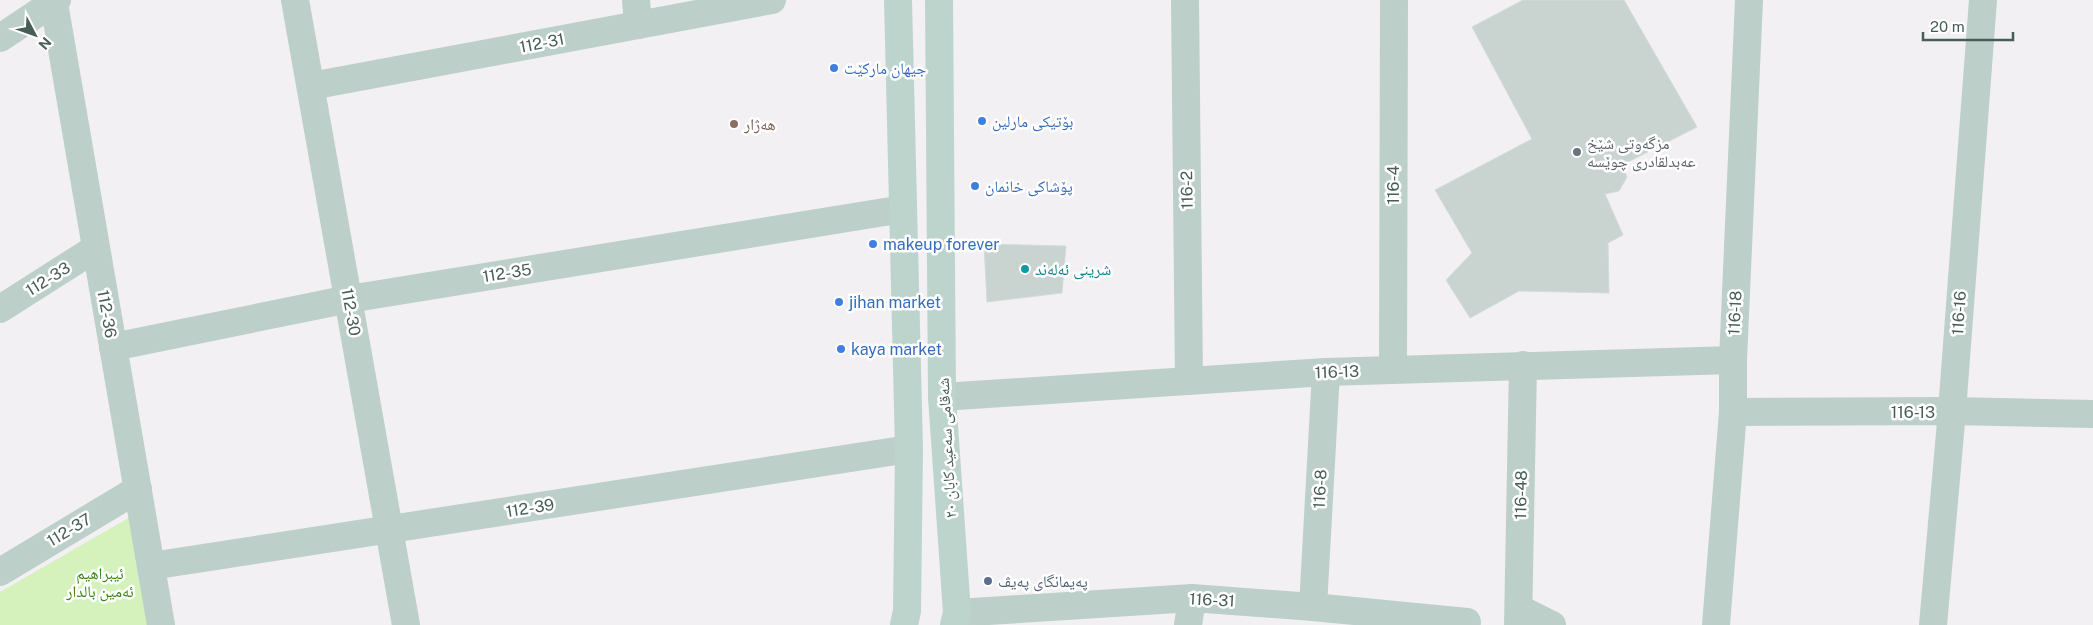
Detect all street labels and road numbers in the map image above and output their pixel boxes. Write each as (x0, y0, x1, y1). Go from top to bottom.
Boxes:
street label: 112-31 (518, 29, 566, 57)
street label: 116-4 (1384, 165, 1403, 205)
street label: 116-2 (1177, 171, 1197, 209)
street label: 112-33 (22, 258, 74, 300)
street label: 112-35 (481, 260, 533, 286)
street label: 112-30 (337, 287, 365, 338)
street label: 112-36 (93, 288, 121, 340)
street label: 116-18 (1724, 290, 1746, 336)
street label: 116-16 (1948, 290, 1970, 336)
street label: 116-13 (1314, 362, 1360, 382)
street label: شەقامی سەعید کابان ٢٠ (934, 377, 961, 519)
street label: 116-13 (1891, 403, 1935, 422)
street label: 116-8 (1309, 469, 1331, 509)
street label: 116-48 (1511, 470, 1531, 520)
street label: 112-39 (505, 495, 555, 521)
street label: 112-37 (44, 509, 94, 551)
street label: 116-31 (1189, 589, 1235, 611)

